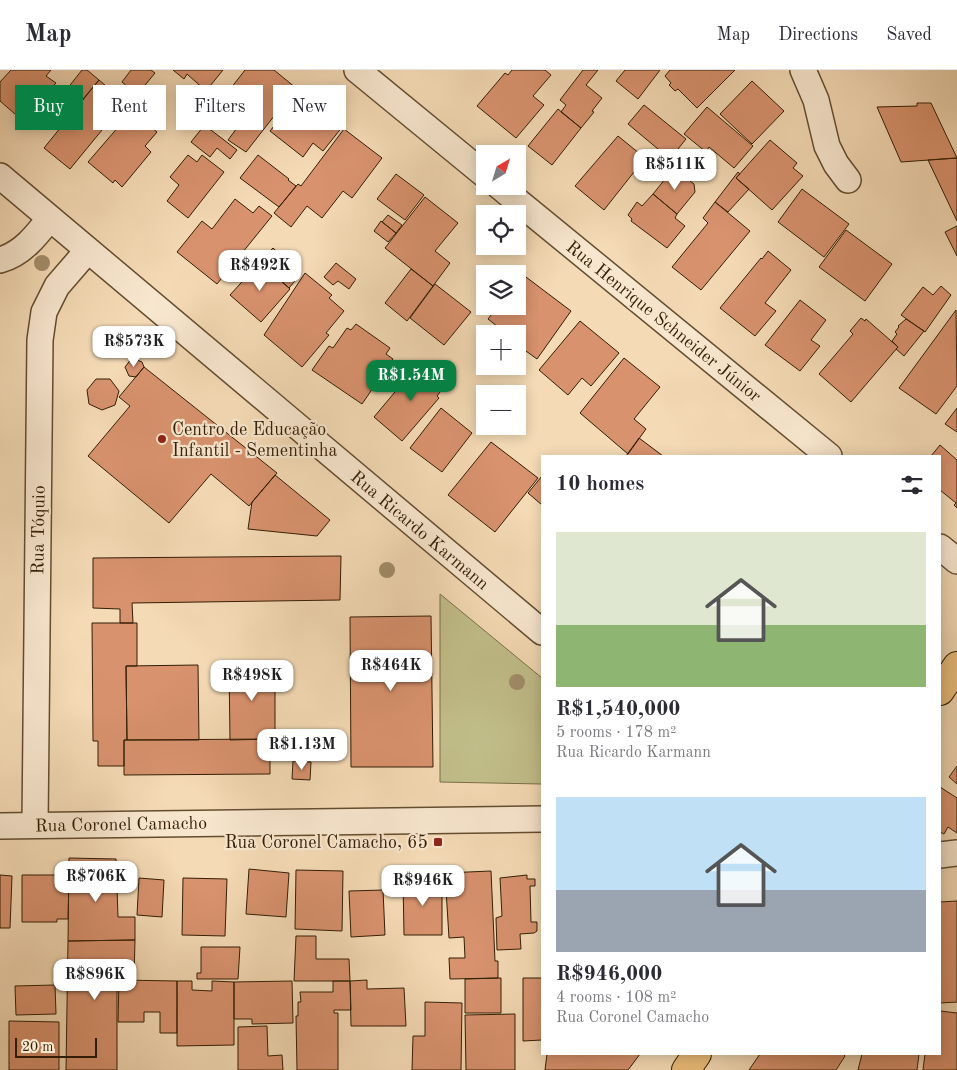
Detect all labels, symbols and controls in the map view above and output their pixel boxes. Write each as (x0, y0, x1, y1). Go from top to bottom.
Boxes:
text: Map (25, 23, 72, 47)
text: Map (717, 26, 750, 44)
text: Directions (778, 26, 858, 44)
text: Saved (886, 26, 932, 44)
chip: Buy (15, 85, 83, 130)
chip: Rent (93, 85, 166, 130)
chip: Filters (176, 85, 263, 130)
chip: New (273, 85, 346, 130)
north arrow (476, 145, 526, 195)
map controls (476, 145, 526, 435)
pin: R$511K (634, 148, 716, 191)
text: R$511K (644, 157, 706, 173)
button: locate (476, 205, 526, 255)
street label: Rua Henrique Schneider Júnior (563, 238, 765, 406)
pin: R$492K (219, 250, 301, 292)
text: R$492K (229, 258, 291, 274)
button: layers (476, 265, 526, 315)
button: + (476, 325, 526, 375)
pin: R$573K (93, 326, 175, 368)
text: R$573K (103, 334, 165, 350)
pin: R$1.54M (365, 360, 457, 402)
text: R$1.54M (377, 368, 445, 384)
button: − (476, 385, 526, 435)
place label: Centro de Educação Infantil - Sementinha (172, 421, 338, 460)
marker: Centro de Educação Infantil - Sementinha (156, 433, 168, 445)
street label: Rua Ricardo Karmann (347, 468, 492, 594)
icon: filters (898, 471, 926, 499)
text: 10 homes (556, 474, 644, 495)
street label: Rua Tóquio (29, 485, 49, 575)
icon: home (696, 565, 786, 655)
pin: R$464K (350, 650, 432, 692)
text: R$464K (360, 658, 422, 674)
pin: R$498K (211, 660, 293, 702)
text: R$498K (221, 668, 283, 684)
text: R$1,540,000 (556, 699, 681, 720)
text: 5 rooms · 178 m² (556, 725, 676, 741)
pin: R$1.13M (256, 728, 348, 771)
text: R$1.13M (268, 737, 336, 753)
text: Rua Ricardo Karmann (556, 745, 711, 761)
street label: Rua Coronel Camacho (35, 814, 207, 836)
icon: home (696, 830, 786, 920)
place label: Rua Coronel Camacho, 65 (225, 834, 428, 852)
marker: Rua Coronel Camacho, 65 (432, 836, 444, 848)
pin: R$706K (55, 860, 137, 903)
pin: R$946K (382, 864, 464, 907)
text: R$706K (65, 869, 127, 885)
text: R$946K (392, 873, 454, 889)
pin: R$896K (54, 958, 136, 1001)
text: R$946,000 (556, 964, 662, 985)
text: R$896K (64, 967, 126, 983)
text: 4 rooms · 108 m² (556, 990, 676, 1006)
text: Rua Coronel Camacho (556, 1010, 709, 1026)
scale bar (15, 1035, 98, 1058)
text: 20 m (22, 1040, 53, 1054)

